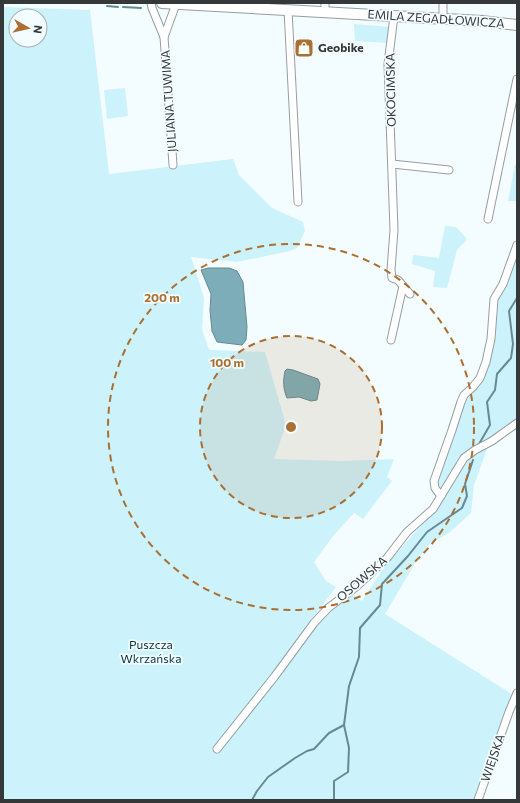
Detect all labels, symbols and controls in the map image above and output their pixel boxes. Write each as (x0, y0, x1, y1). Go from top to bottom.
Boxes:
street label: EMILA ZEGADŁOWICZA (367, 6, 505, 30)
north arrow (8, 8, 48, 48)
text: N (31, 24, 45, 34)
shop icon: Geobike (293, 37, 315, 59)
place label: Geobike (318, 40, 364, 54)
street label: JULIANA TUWIMA (157, 50, 180, 153)
street label: OKOCIMSKA (382, 53, 398, 127)
text: 200 m (144, 290, 180, 304)
text: 100 m (210, 355, 244, 369)
centre of rings (284, 420, 298, 434)
street label: OSOWSKA (333, 553, 389, 604)
park label: Puszcza Wkrzańska (121, 637, 181, 665)
street label: WIEJSKA (477, 732, 508, 784)

